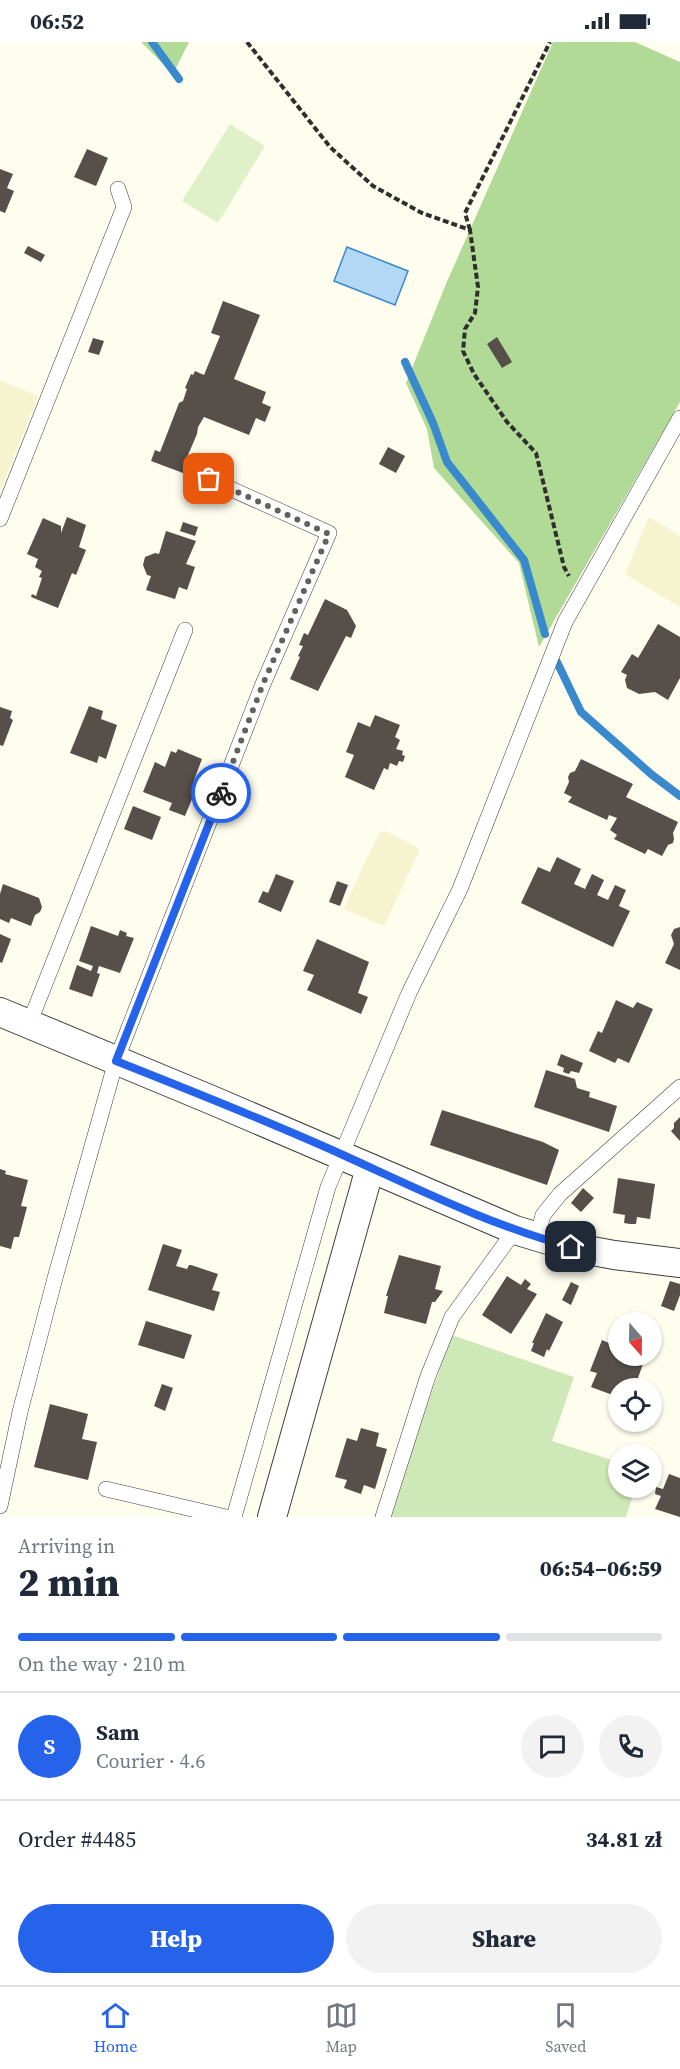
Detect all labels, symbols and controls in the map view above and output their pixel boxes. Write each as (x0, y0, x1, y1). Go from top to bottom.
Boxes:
text: 06:52 (30, 6, 84, 36)
pin (183, 453, 234, 504)
icon: bag (192, 462, 225, 495)
courier (191, 763, 251, 823)
icon: bike (205, 777, 238, 810)
pin (545, 1221, 596, 1272)
icon: home (554, 1230, 587, 1263)
north arrow (608, 1312, 662, 1366)
map controls (608, 1312, 662, 1498)
button: locate (608, 1378, 662, 1432)
button: layers (608, 1444, 662, 1498)
text: Arriving in (18, 1532, 115, 1560)
text: 06:54–06:59 (540, 1553, 662, 1583)
text: 2 min (18, 1556, 120, 1609)
text: On the way · 210 m (18, 1650, 185, 1678)
button: chat (521, 1715, 584, 1778)
button: phone (599, 1715, 662, 1778)
text: Sam (96, 1717, 140, 1747)
text: S (44, 1731, 55, 1761)
text: Courier · 4.6 (96, 1747, 205, 1775)
text: Order #4485 (18, 1824, 136, 1854)
text: 34.81 zł (586, 1824, 662, 1854)
button: Help (18, 1904, 334, 1973)
button: Share (346, 1904, 662, 1973)
tab: Home (94, 1999, 137, 2057)
tab: Map (325, 1999, 358, 2057)
tab: Saved (545, 1999, 586, 2057)

